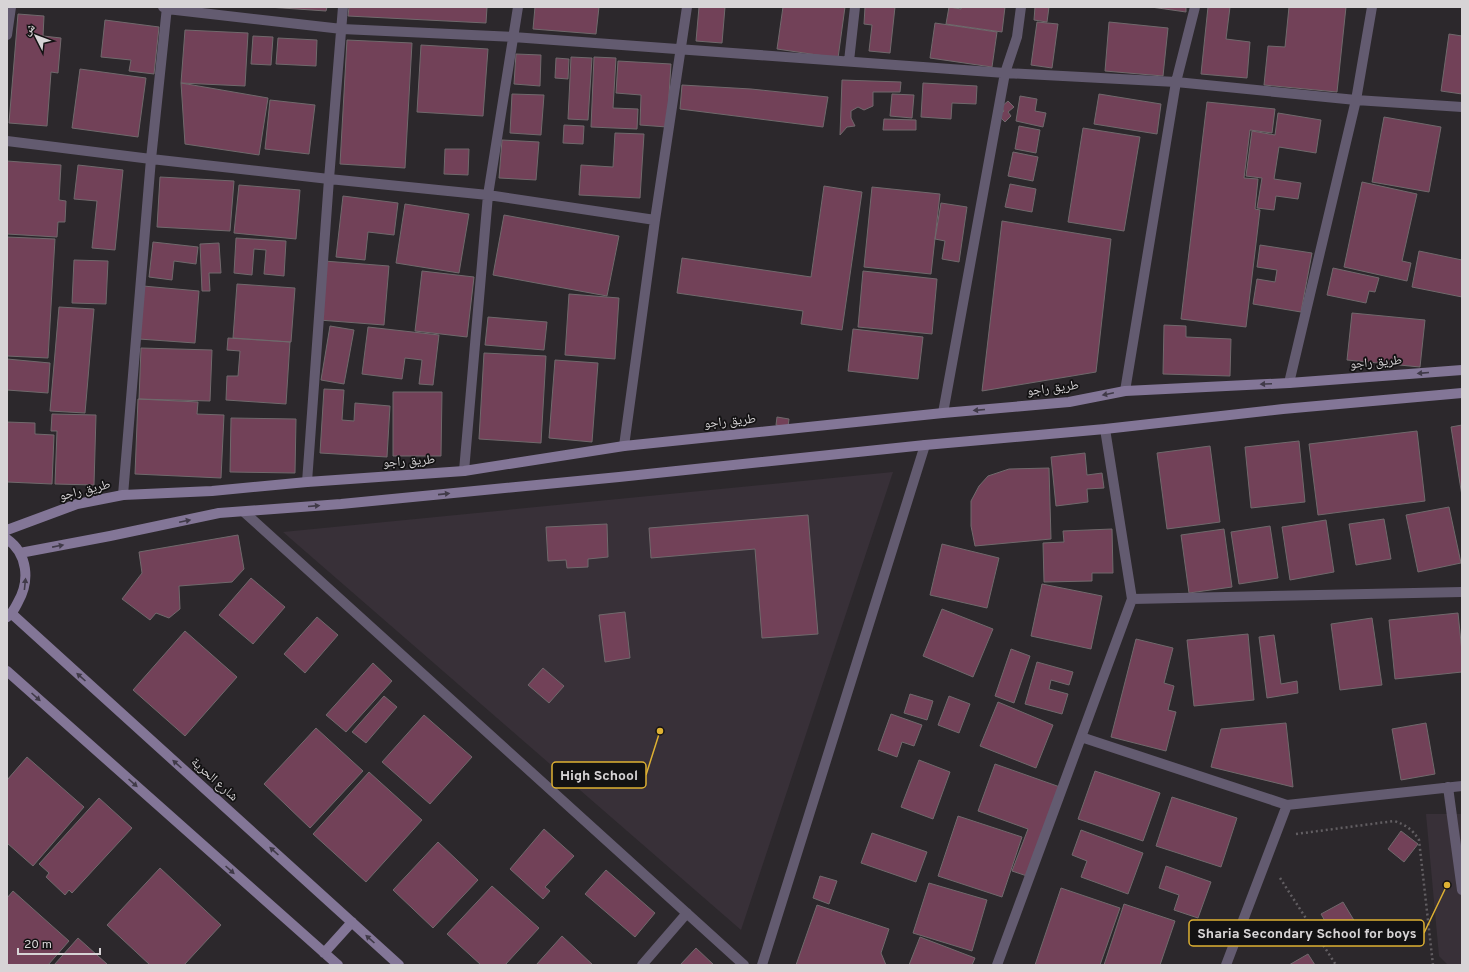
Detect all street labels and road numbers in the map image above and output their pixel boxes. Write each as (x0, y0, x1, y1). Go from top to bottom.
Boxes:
street label: طريق راجو (1349, 353, 1403, 373)
street label: طريق راجو (1026, 378, 1080, 400)
street label: طريق راجو (703, 411, 757, 433)
street label: طريق راجو (382, 452, 436, 472)
street label: طريق راجو (58, 477, 112, 505)
street label: شارع الحرية (187, 755, 241, 805)

